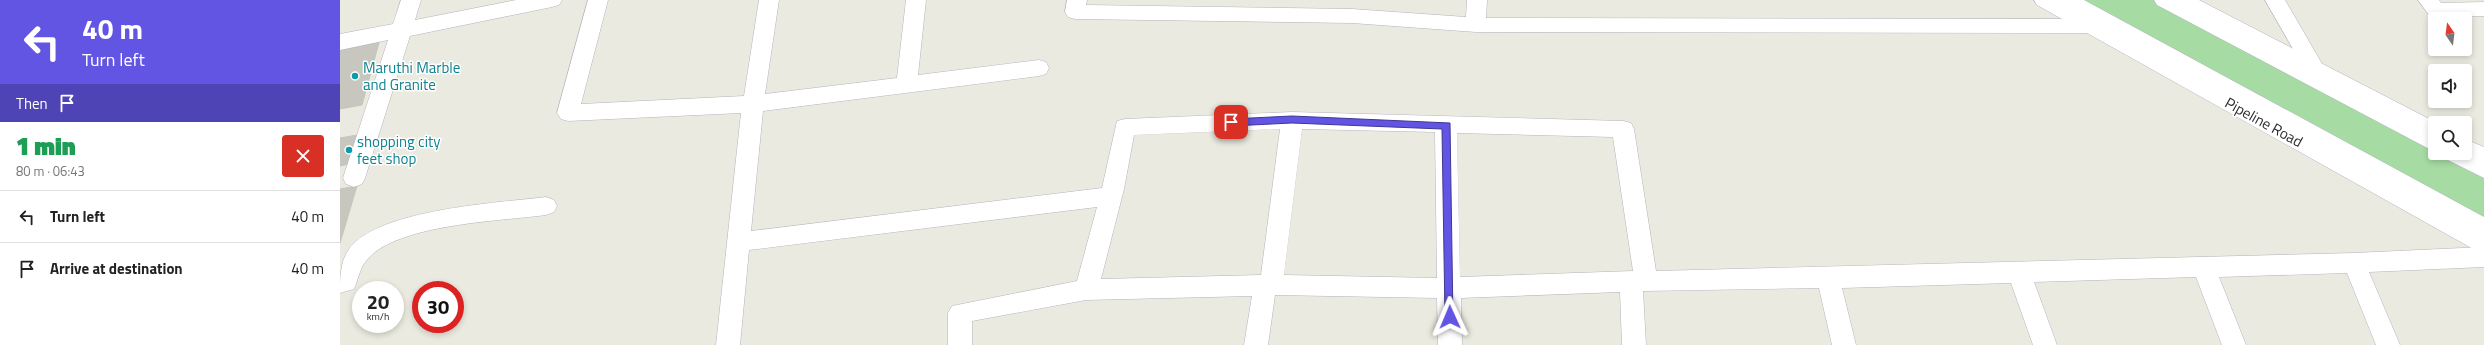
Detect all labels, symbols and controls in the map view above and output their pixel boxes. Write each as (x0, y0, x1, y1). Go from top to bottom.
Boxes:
text: 40 m (82, 7, 143, 50)
north arrow (2428, 12, 2472, 56)
map controls (2428, 12, 2472, 160)
icon: left (16, 16, 68, 68)
text: Turn left (82, 46, 145, 73)
place label: Maruthi Marble and Granite (363, 56, 460, 96)
button: sound (2428, 64, 2472, 108)
marker: Maruthi Marble and Granite (350, 71, 360, 81)
street label: Pipeline Road (2221, 91, 2307, 153)
text: Then (16, 92, 48, 115)
icon: arrive (56, 92, 78, 114)
pin (1214, 105, 1248, 139)
icon: arrive (1220, 111, 1242, 133)
button: search (2428, 116, 2472, 160)
text: 1 min (16, 128, 76, 164)
place label: shopping city feet shop (357, 130, 440, 170)
button: close (282, 135, 324, 177)
marker: shopping city feet shop (344, 145, 354, 155)
text: 80 m · 06:43 (16, 161, 85, 181)
text: Turn left (50, 205, 105, 228)
text: 40 m (291, 205, 324, 228)
icon: left (16, 206, 38, 228)
text: Arrive at destination (50, 257, 183, 280)
text: 40 m (291, 257, 324, 280)
icon: arrive (16, 258, 38, 280)
speed limit sign: 30 (412, 281, 464, 333)
text: 20 (367, 286, 389, 317)
position arrow (1429, 296, 1471, 338)
text: km/h (367, 309, 389, 324)

